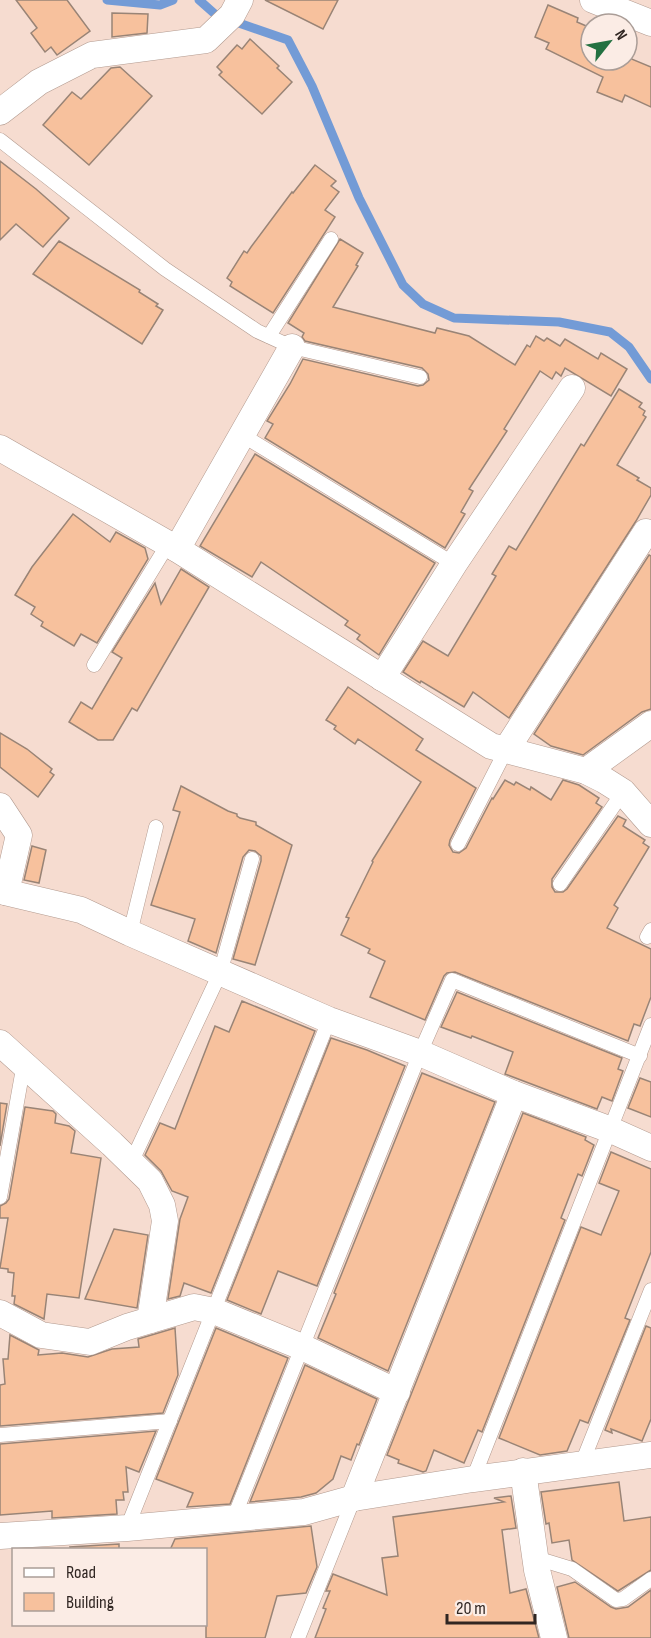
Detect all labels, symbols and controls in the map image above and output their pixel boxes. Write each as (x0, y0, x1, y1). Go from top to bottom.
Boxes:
north arrow (579, 12, 639, 72)
text: N (610, 26, 631, 44)
legend (12, 1548, 207, 1626)
text: Road (66, 1562, 96, 1583)
scale bar (447, 1587, 536, 1625)
text: Building (66, 1592, 114, 1613)
text: 20 m (456, 1598, 486, 1619)

